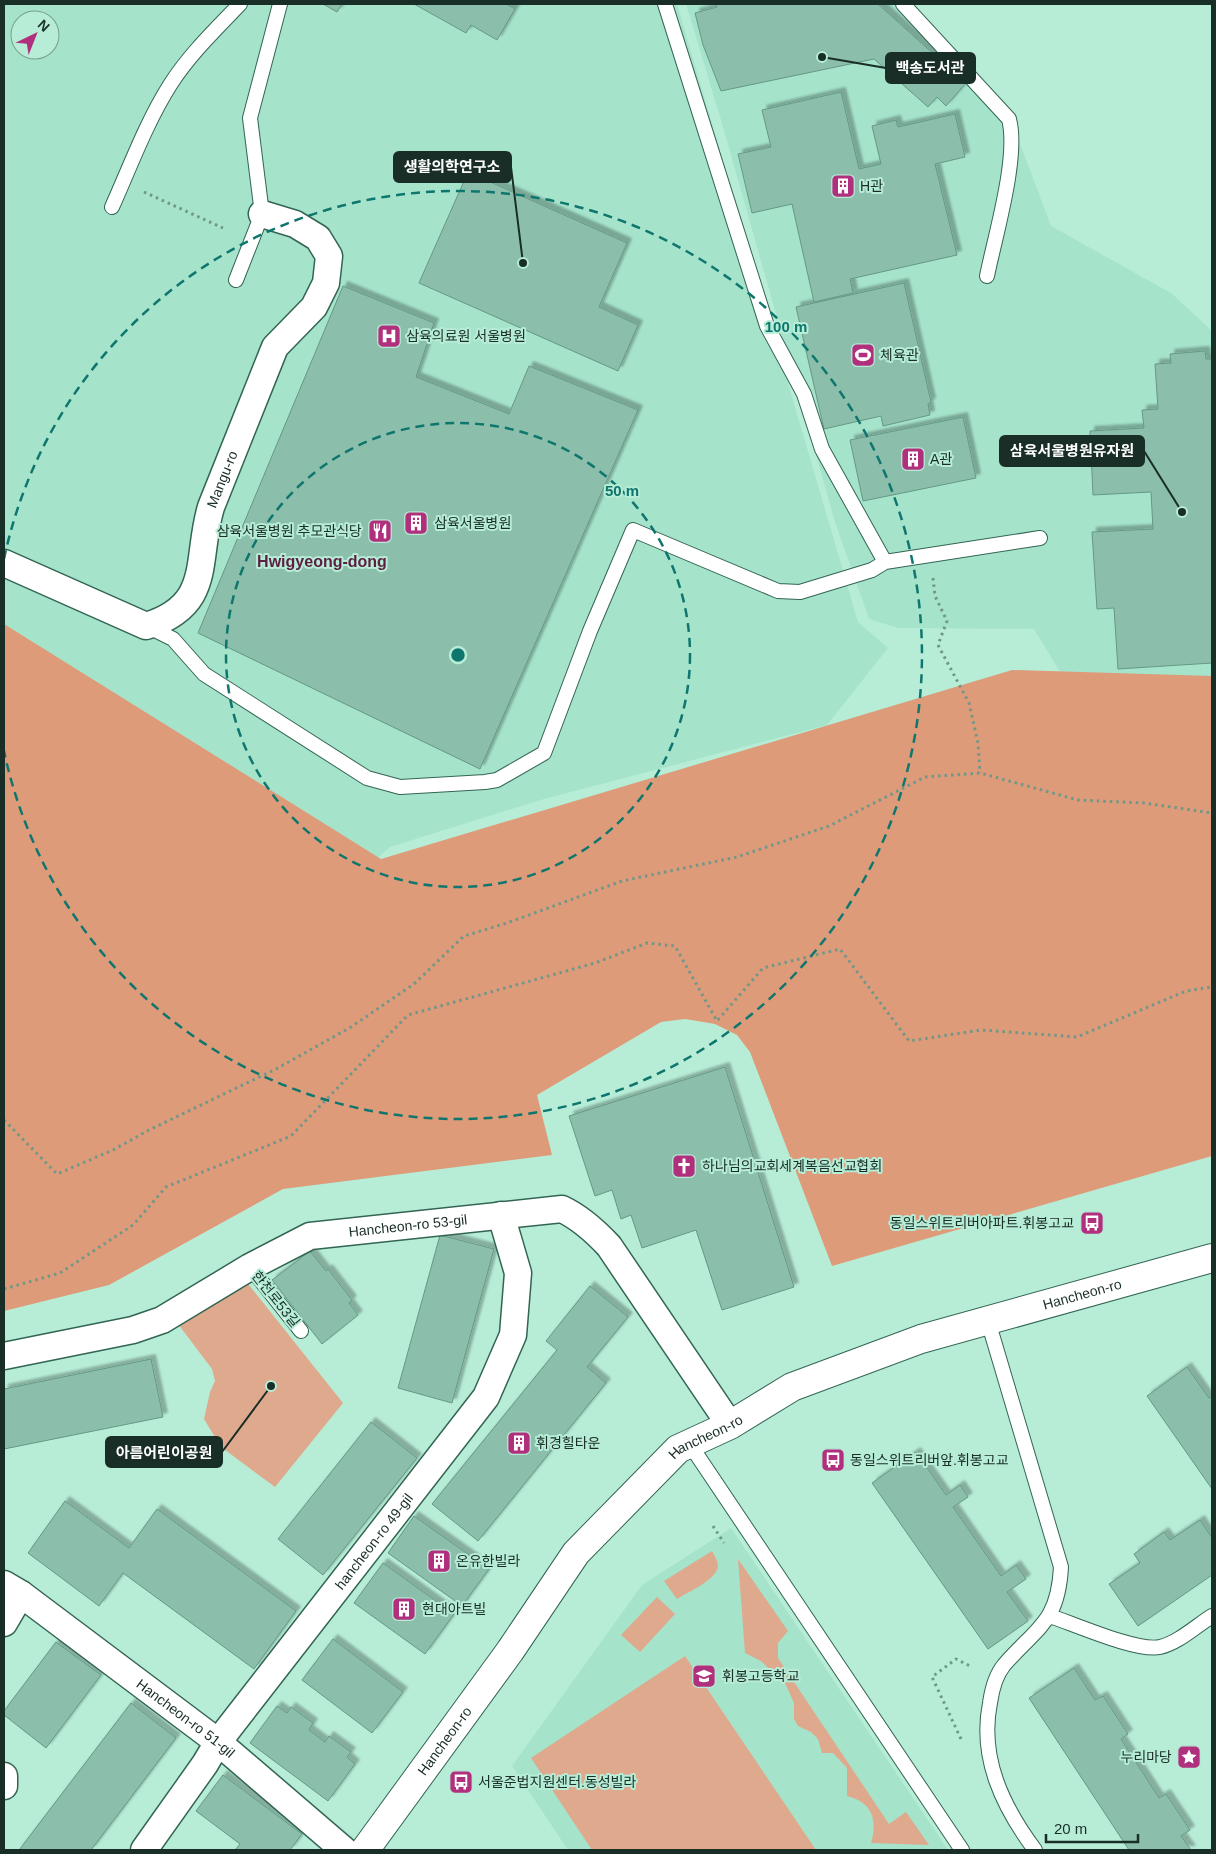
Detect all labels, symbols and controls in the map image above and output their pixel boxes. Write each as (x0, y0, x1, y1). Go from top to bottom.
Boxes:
north arrow (10, 10, 60, 60)
text: N (35, 16, 53, 35)
callout: 백송도서관 (886, 53, 975, 83)
text: 백송도서관 (895, 59, 965, 76)
callout: 생활의학연구소 (394, 152, 511, 182)
text: 생활의학연구소 (404, 158, 500, 175)
building icon: H관 (830, 173, 856, 199)
place label: H관 (860, 178, 883, 194)
text: 100 m (765, 318, 807, 335)
hospital icon: 삼육의료원 서울병원 (376, 323, 402, 349)
place label: 삼육의료원 서울병원 (406, 328, 526, 344)
sports icon: 체육관 (850, 342, 876, 368)
place label: 체육관 (880, 347, 919, 363)
callout: 삼육서울병원유자원 (1000, 436, 1144, 466)
text: 삼육서울병원유자원 (1010, 442, 1134, 459)
building icon: A관 (900, 446, 926, 472)
street label: Mangu-ro (204, 448, 241, 510)
place label: A관 (930, 451, 952, 467)
text: 50 m (605, 482, 639, 499)
building icon: 삼육서울병원 (403, 510, 429, 536)
place label: 삼육서울병원 (434, 515, 511, 531)
restaurant icon: 삼육서울병원 추모관식당 (367, 518, 393, 544)
place label: 삼육서울병원 추모관식당 (216, 523, 362, 539)
district label: Hwigyeong-dong (257, 553, 387, 570)
centre of rings (449, 646, 467, 664)
church icon: 하나님의교회세계복음선교협회 (671, 1153, 697, 1179)
place label: 하나님의교회세계복음선교협회 (702, 1158, 882, 1174)
bus stop icon: 동일스위트리버아파트.휘봉고교 (1079, 1210, 1105, 1236)
street label: Hancheon-ro 53-gil (348, 1211, 468, 1240)
place label: 동일스위트리버아파트.휘봉고교 (890, 1215, 1074, 1231)
street label: 한천로53길 (249, 1268, 303, 1330)
street label: Hancheon-ro (1041, 1276, 1124, 1313)
street label: Hancheon-ro (665, 1411, 746, 1462)
building icon: 휘경힐타운 (506, 1430, 532, 1456)
place label: 휘경힐타운 (536, 1435, 601, 1451)
callout: 아름어린이공원 (106, 1437, 222, 1467)
text: 아름어린이공원 (116, 1444, 212, 1461)
bus stop icon: 동일스위트리버앞.휘봉고교 (820, 1447, 846, 1473)
place label: 동일스위트리버앞.휘봉고교 (850, 1452, 1009, 1468)
street label: hancheon-ro 49-gil (332, 1490, 416, 1592)
building icon: 온유한빌라 (426, 1548, 452, 1574)
place label: 온유한빌라 (456, 1553, 521, 1569)
building icon: 현대아트빌 (391, 1596, 417, 1622)
place label: 현대아트빌 (422, 1601, 486, 1617)
school or university icon: 휘봉고등학교 (691, 1663, 717, 1689)
place label: 휘봉고등학교 (722, 1668, 799, 1684)
street label: Hancheon-ro 51-gil (133, 1676, 238, 1761)
street label: Hancheon-ro (414, 1703, 475, 1778)
place icon: 누리마당 (1176, 1744, 1202, 1770)
place label: 누리마당 (1120, 1749, 1172, 1765)
bus stop icon: 서울준법지원센터.동성빌라 (448, 1769, 474, 1795)
place label: 서울준법지원센터.동성빌라 (478, 1774, 637, 1790)
scale bar (1046, 1812, 1138, 1844)
text: 20 m (1054, 1820, 1087, 1837)

